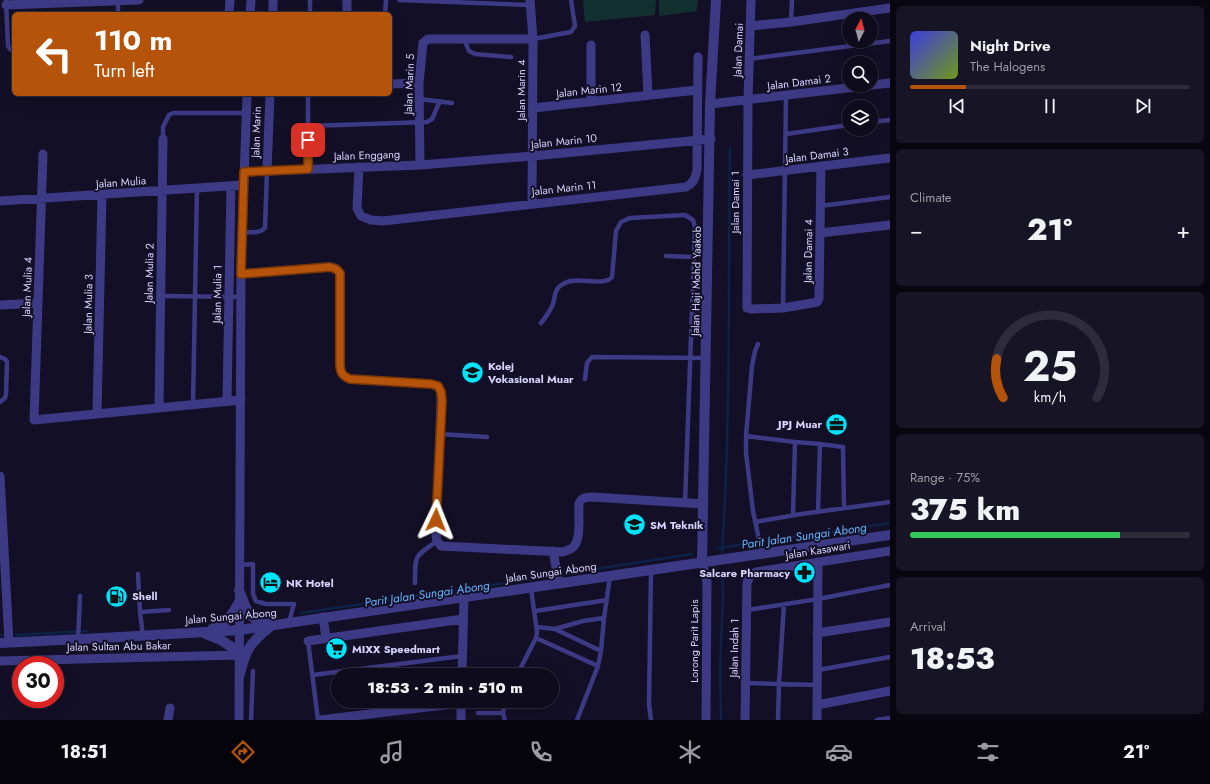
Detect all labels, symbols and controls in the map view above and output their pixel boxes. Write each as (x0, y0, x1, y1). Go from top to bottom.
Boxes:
north arrow (842, 12, 878, 48)
map controls (842, 12, 878, 136)
text: 110 m (94, 20, 172, 61)
street label: Jalan Damai (729, 22, 747, 79)
icon: left (28, 28, 80, 80)
text: Night Drive (970, 35, 1051, 57)
street label: Jalan Marin 5 (400, 53, 418, 117)
button: search (842, 56, 878, 92)
text: The Halogens (970, 57, 1045, 76)
text: Turn left (94, 58, 154, 84)
street label: Jalan Marin 4 (513, 59, 529, 123)
street label: Jalan Damai 2 (764, 70, 832, 94)
street label: Jalan Marin 12 (553, 79, 623, 102)
icon: previous (946, 95, 968, 117)
icon: pause (1039, 95, 1061, 117)
icon: next (1132, 95, 1154, 117)
button: layers (842, 100, 878, 136)
street label: Jalan Marin (247, 106, 265, 160)
pin (291, 123, 325, 157)
icon: arrive (297, 129, 319, 151)
street label: Jalan Marin 10 (528, 130, 598, 153)
street label: Jalan Damai 3 (782, 143, 850, 167)
street label: Jalan Enggang (331, 146, 401, 164)
street label: Jalan Damai 1 (727, 171, 743, 235)
street label: Jalan Mulia (93, 172, 147, 192)
street label: Jalan Marin 11 (529, 177, 597, 200)
text: Climate (910, 188, 951, 207)
text: 21° (1027, 208, 1072, 251)
text: − (910, 214, 923, 246)
text: + (1176, 214, 1190, 246)
street label: Jalan Damai 4 (799, 218, 817, 285)
street label: Jalan Haji Mohd Yaakob (687, 226, 705, 338)
street label: Jalan Mulia 2 (140, 243, 158, 305)
street label: Jalan Mulia 4 (18, 256, 36, 319)
street label: Jalan Mulia 1 (208, 265, 226, 325)
street label: Jalan Mulia 3 (79, 274, 97, 336)
text: 25 (1023, 336, 1077, 397)
place label: Kolej Vokasional Muar (487, 358, 574, 387)
school or university icon: Kolej Vokasional Muar (460, 359, 486, 385)
text: km/h (1034, 387, 1066, 407)
office icon: JPJ Muar (824, 411, 850, 437)
place label: JPJ Muar (776, 416, 822, 432)
text: Range · 75% (910, 468, 980, 487)
text: 375 km (910, 488, 1020, 531)
position arrow (415, 499, 457, 541)
school or university icon: SM Teknik (621, 512, 647, 538)
place label: SM Teknik (650, 517, 704, 533)
water label: Parit Jalan Sungai Abong (740, 518, 868, 554)
street label: Jalan Kasawari (782, 537, 852, 563)
street label: Jalan Sungai Abong (502, 558, 598, 587)
pharmacy icon: Salcare Pharmacy (792, 560, 818, 586)
place label: Salcare Pharmacy (699, 565, 790, 581)
hotel icon: NK Hotel (258, 570, 284, 596)
place label: NK Hotel (286, 575, 334, 591)
water label: Parit Jalan Sungai Abong (363, 576, 491, 612)
fuel station icon: Shell (103, 583, 129, 609)
place label: Shell (132, 588, 157, 604)
street label: Lorong Parit Lapis (686, 599, 702, 683)
street label: Jalan Sungai Abong (183, 604, 277, 628)
text: Arrival (910, 617, 946, 636)
street label: Jalan Indah 1 (725, 618, 743, 680)
supermarket icon: MIXX Speedmart (324, 636, 350, 662)
street label: Jalan Sultan Abu Bakar (65, 637, 171, 655)
text: 18:53 (910, 637, 995, 680)
place label: MIXX Speedmart (352, 641, 440, 657)
speed limit sign: 30 (12, 656, 64, 708)
text: 18:53 · 2 min · 510 m (367, 677, 523, 699)
icon: directions (229, 738, 257, 766)
icon: music (378, 738, 406, 766)
icon: phone (527, 738, 555, 766)
icon: climate (676, 738, 704, 766)
icon: car (825, 738, 853, 766)
icon: filters (974, 738, 1002, 766)
text: 18:51 (61, 739, 108, 765)
text: 21° (1123, 739, 1149, 765)

